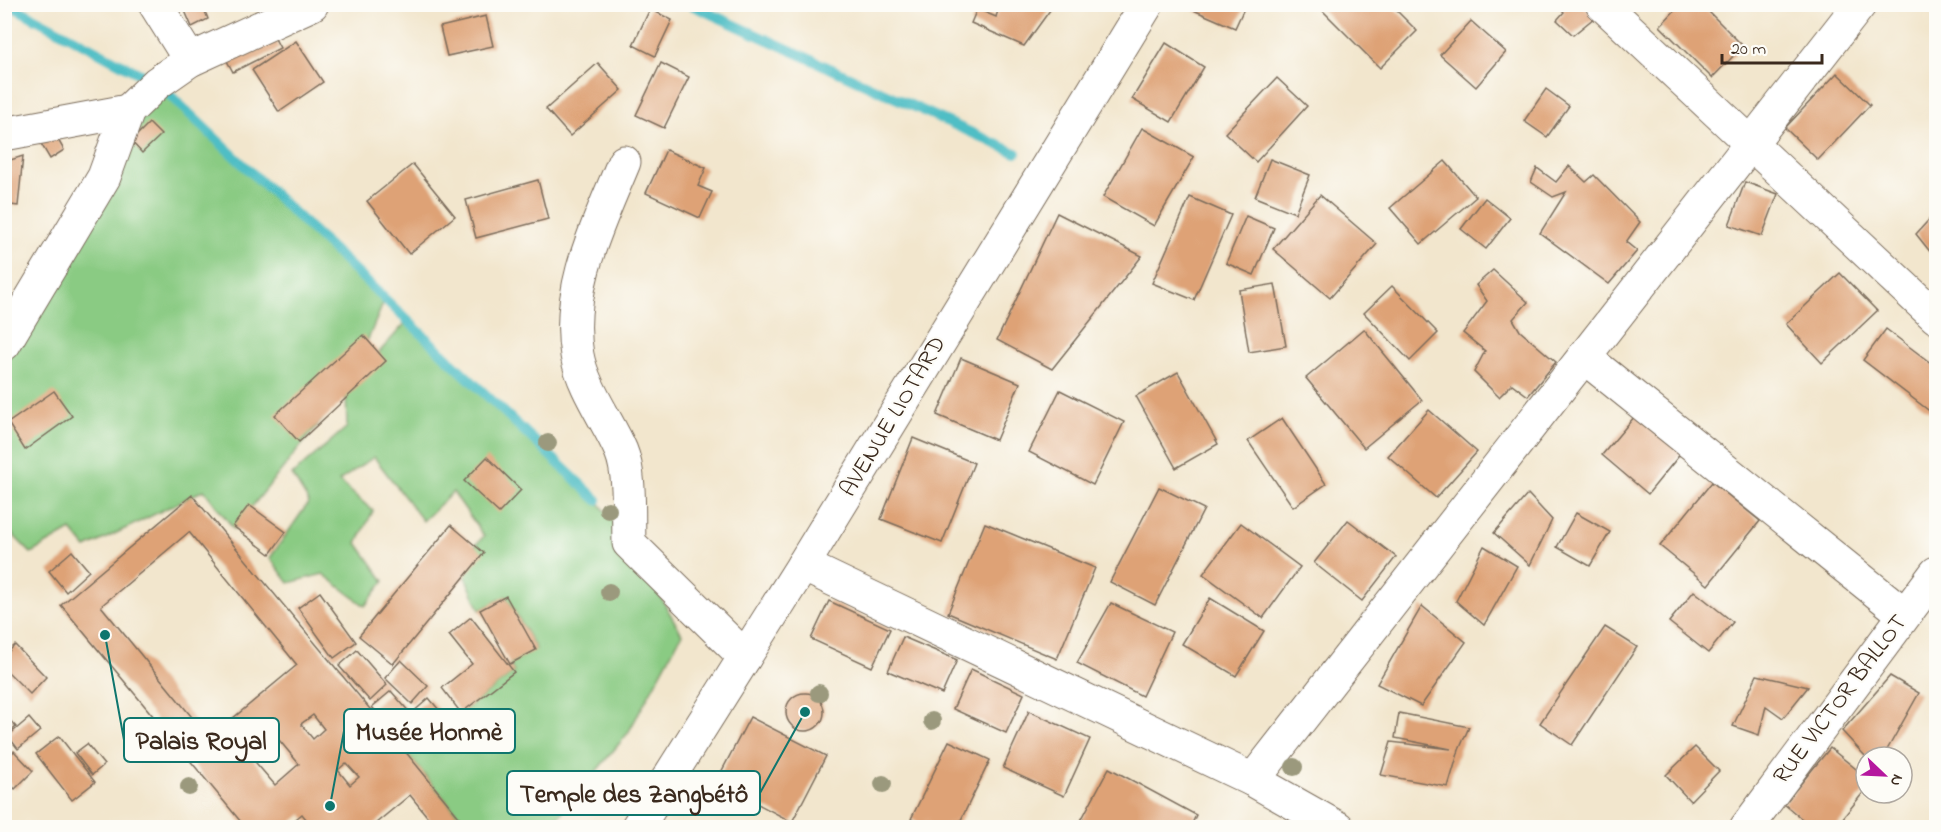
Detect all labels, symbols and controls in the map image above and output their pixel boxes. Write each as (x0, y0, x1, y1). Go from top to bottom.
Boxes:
scale bar (1722, 27, 1822, 65)
text: 20 m (1731, 37, 1766, 63)
street label: AVENUE LIOTARD (832, 330, 956, 504)
street label: RUE VICTOR BALLOT (1765, 608, 1917, 792)
callout: Musée Honmè (344, 709, 515, 753)
text: Musée Honmè (356, 715, 504, 753)
callout: Palais Royal (124, 718, 279, 762)
text: Palais Royal (135, 724, 267, 762)
north arrow (1854, 745, 1914, 805)
text: N (1883, 770, 1909, 790)
callout: Temple des Zangbétô (507, 771, 760, 815)
text: Temple des Zangbétô (520, 777, 748, 816)

